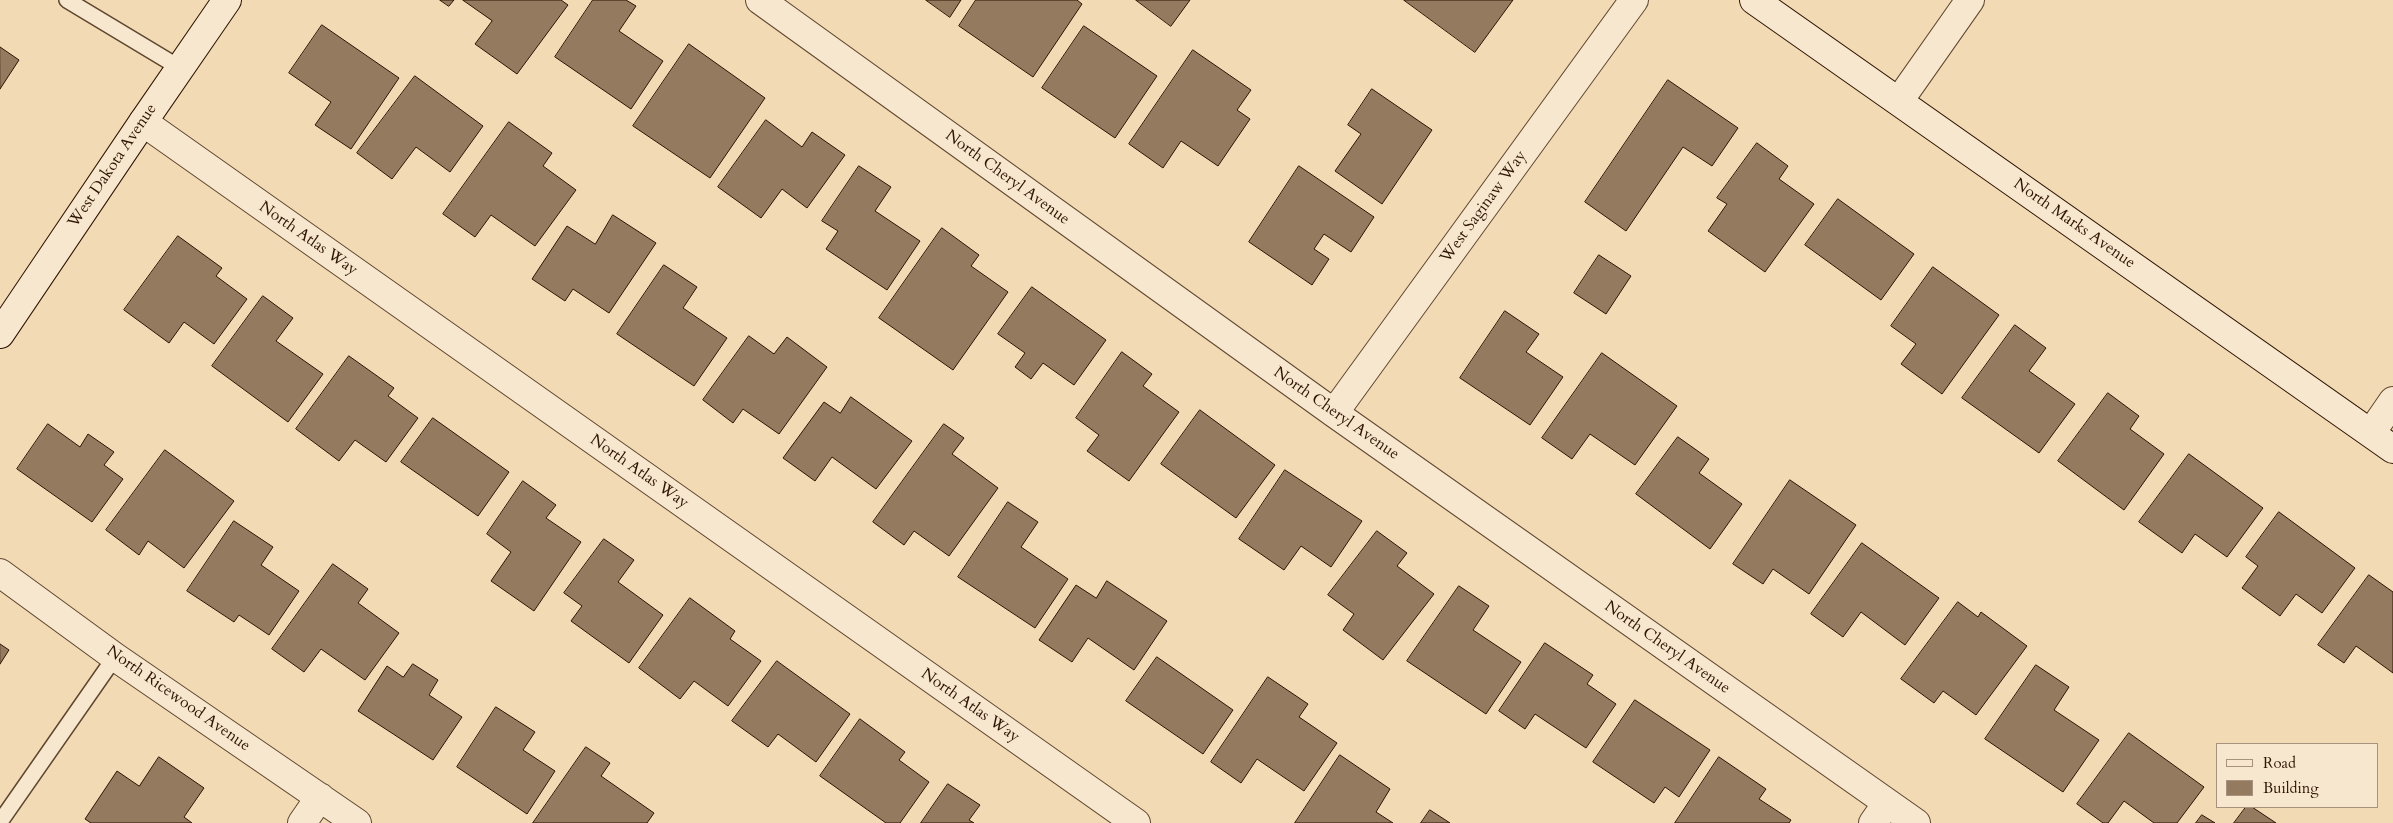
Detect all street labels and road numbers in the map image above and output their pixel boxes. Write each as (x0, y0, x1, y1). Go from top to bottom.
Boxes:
street label: West Dakota Avenue (65, 101, 161, 231)
street label: North Cheryl Avenue (941, 126, 1073, 230)
street label: West Saginaw Way (1437, 147, 1531, 267)
street label: North Marks Avenue (2009, 175, 2139, 273)
street label: North Atlas Way (255, 198, 361, 280)
street label: North Cheryl Avenue (1269, 363, 1403, 465)
street label: North Atlas Way (586, 431, 692, 513)
street label: North Cheryl Avenue (1600, 597, 1734, 699)
street label: North Ricewood Avenue (102, 642, 254, 756)
street label: North Atlas Way (917, 665, 1023, 747)

